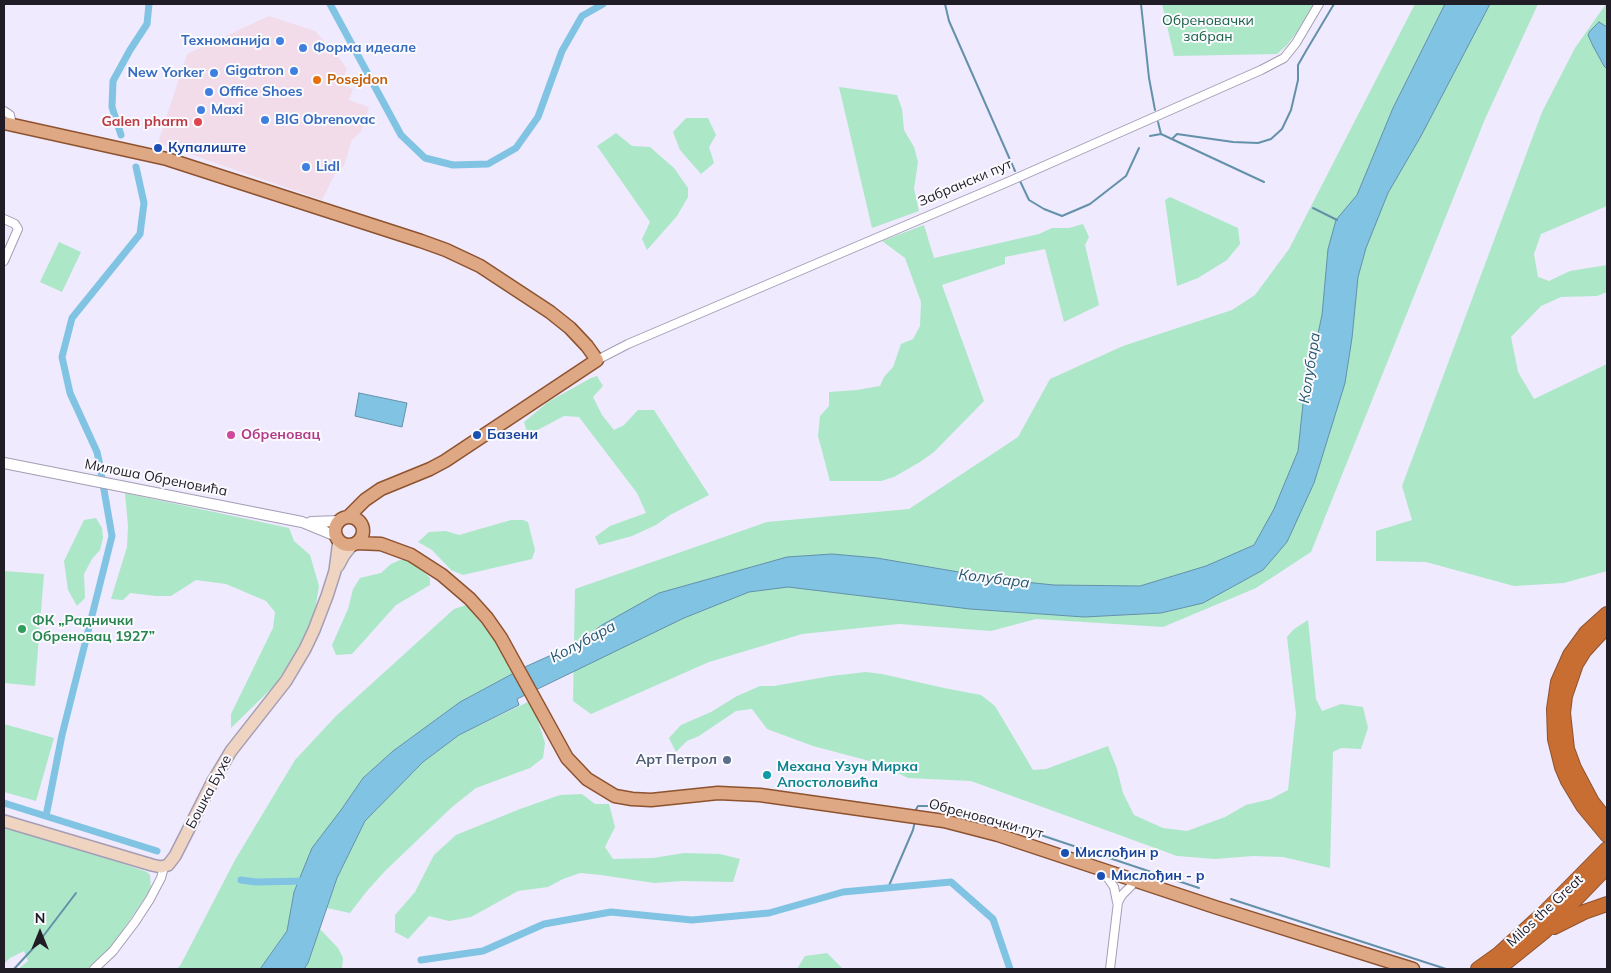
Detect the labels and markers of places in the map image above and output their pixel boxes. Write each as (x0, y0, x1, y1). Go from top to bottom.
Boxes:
place label: Техноманија (181, 33, 270, 49)
marker: Техноманија (274, 35, 286, 47)
place label: Форма идеале (313, 40, 416, 56)
marker: Форма идеале (297, 42, 309, 54)
place label: Gigatron (225, 63, 284, 79)
place label: New Yorker (127, 65, 204, 81)
marker: Gigatron (288, 65, 300, 77)
marker: New Yorker (208, 67, 220, 79)
place label: Posejdon (327, 72, 388, 88)
marker: Posejdon (311, 74, 323, 86)
place label: Office Shoes (219, 84, 302, 100)
marker: Office Shoes (203, 86, 215, 98)
place label: Maxi (211, 102, 243, 118)
marker: Maxi (195, 104, 207, 116)
place label: BIG Obrenovac (275, 112, 375, 128)
place label: Galen pharm (101, 114, 188, 130)
marker: BIG Obrenovac (259, 114, 271, 126)
marker: Galen pharm (192, 116, 204, 128)
place label: Купалиште (168, 140, 246, 156)
marker: Купалиште (152, 142, 164, 154)
place label: Lidl (316, 159, 340, 175)
marker: Lidl (300, 161, 312, 173)
place label: Обреновац (241, 427, 320, 443)
place label: Базени (487, 427, 538, 443)
marker: Обреновац (225, 429, 237, 441)
marker: Базени (471, 429, 483, 441)
place label: ФК „Раднички Обреновац 1927” (32, 613, 155, 646)
marker: ФК „Раднички Обреновац 1927” (16, 623, 28, 635)
place label: Арт Петрол (636, 752, 717, 768)
marker: Арт Петрол (721, 754, 733, 766)
place label: Механа Узун Мирка Апостоловића (777, 759, 918, 792)
marker: Механа Узун Мирка Апостоловића (761, 769, 773, 781)
place label: Мислођин р (1075, 845, 1159, 861)
marker: Мислођин р (1059, 847, 1071, 859)
place label: Мислођин - р (1111, 868, 1205, 884)
marker: Мислођин - р (1095, 870, 1107, 882)

